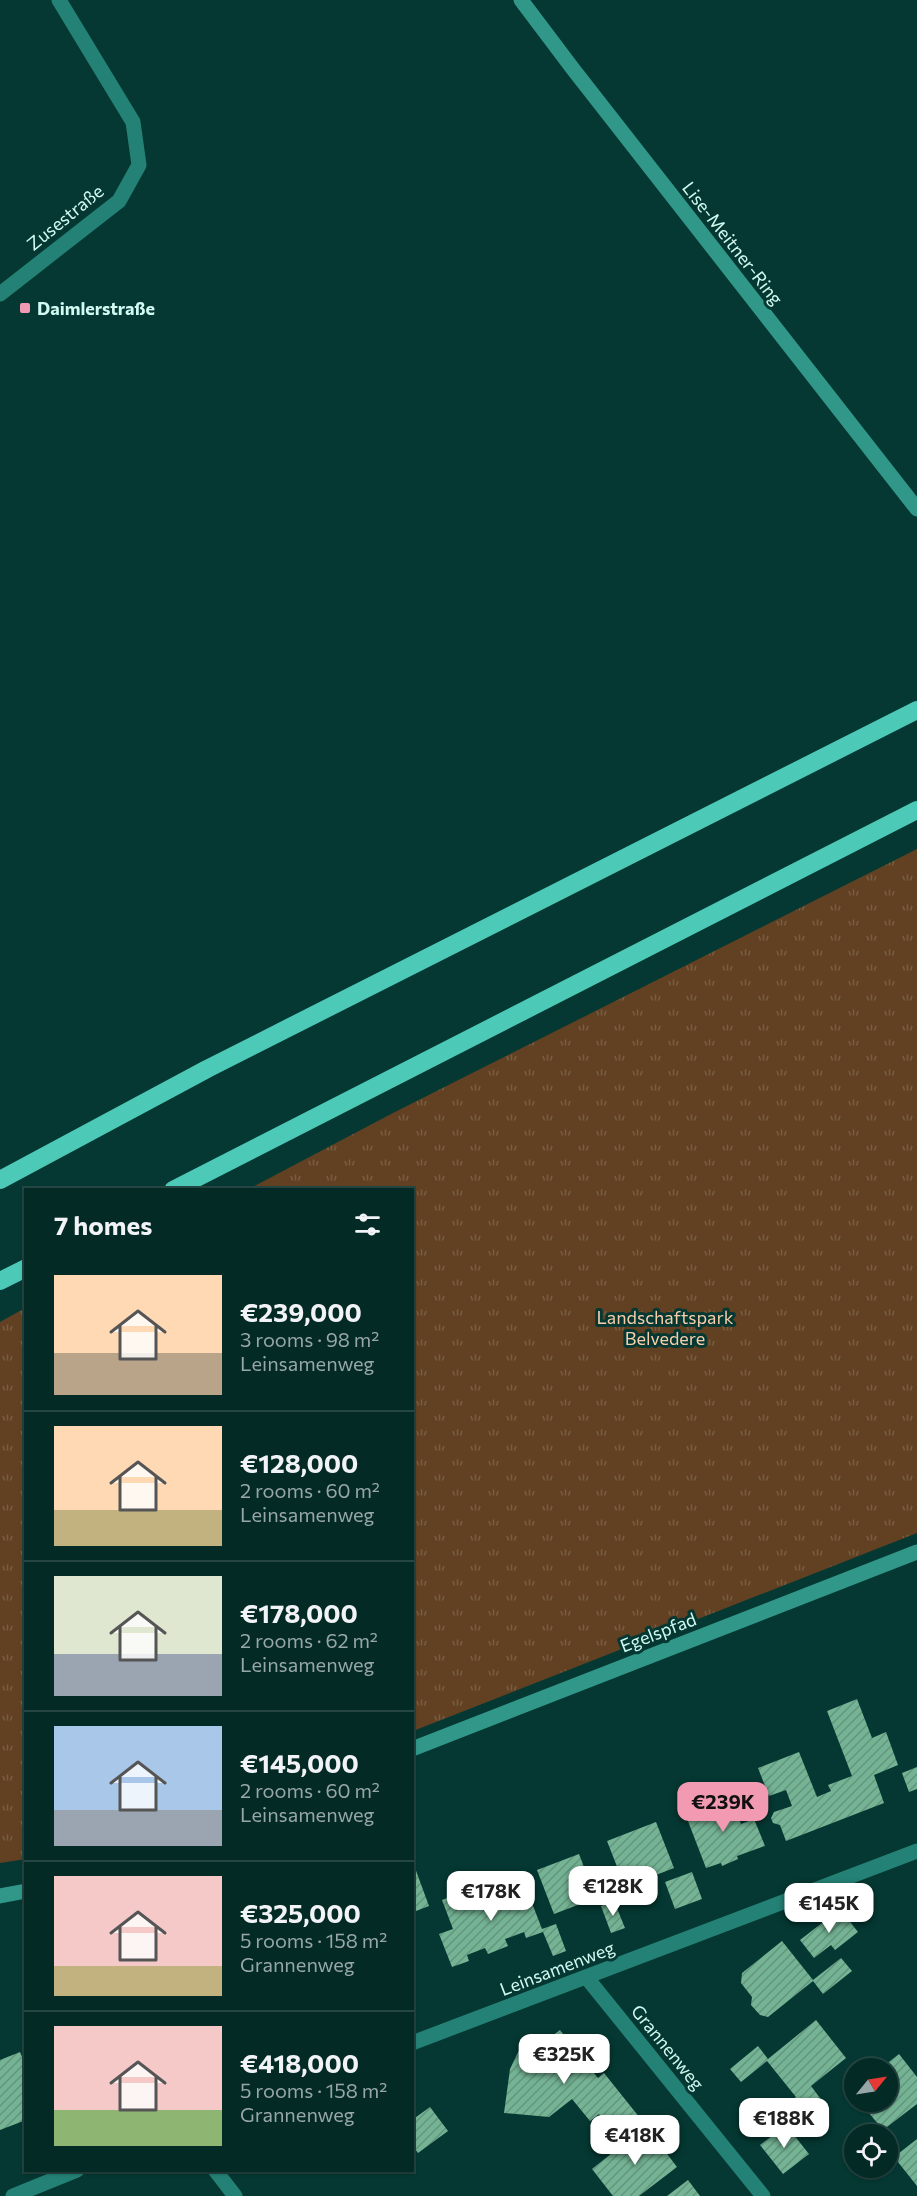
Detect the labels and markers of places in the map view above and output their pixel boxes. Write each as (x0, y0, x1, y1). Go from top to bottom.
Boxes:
place label: Daimlerstraße (37, 297, 155, 319)
marker: Daimlerstraße (18, 301, 32, 315)
pin: €239K (681, 1782, 765, 1833)
pin: €128K (571, 1866, 655, 1917)
pin: €178K (449, 1871, 533, 1922)
pin: €145K (787, 1883, 871, 1934)
pin: €325K (522, 2034, 606, 2085)
pin: €188K (742, 2098, 826, 2149)
pin: €418K (593, 2115, 677, 2166)

